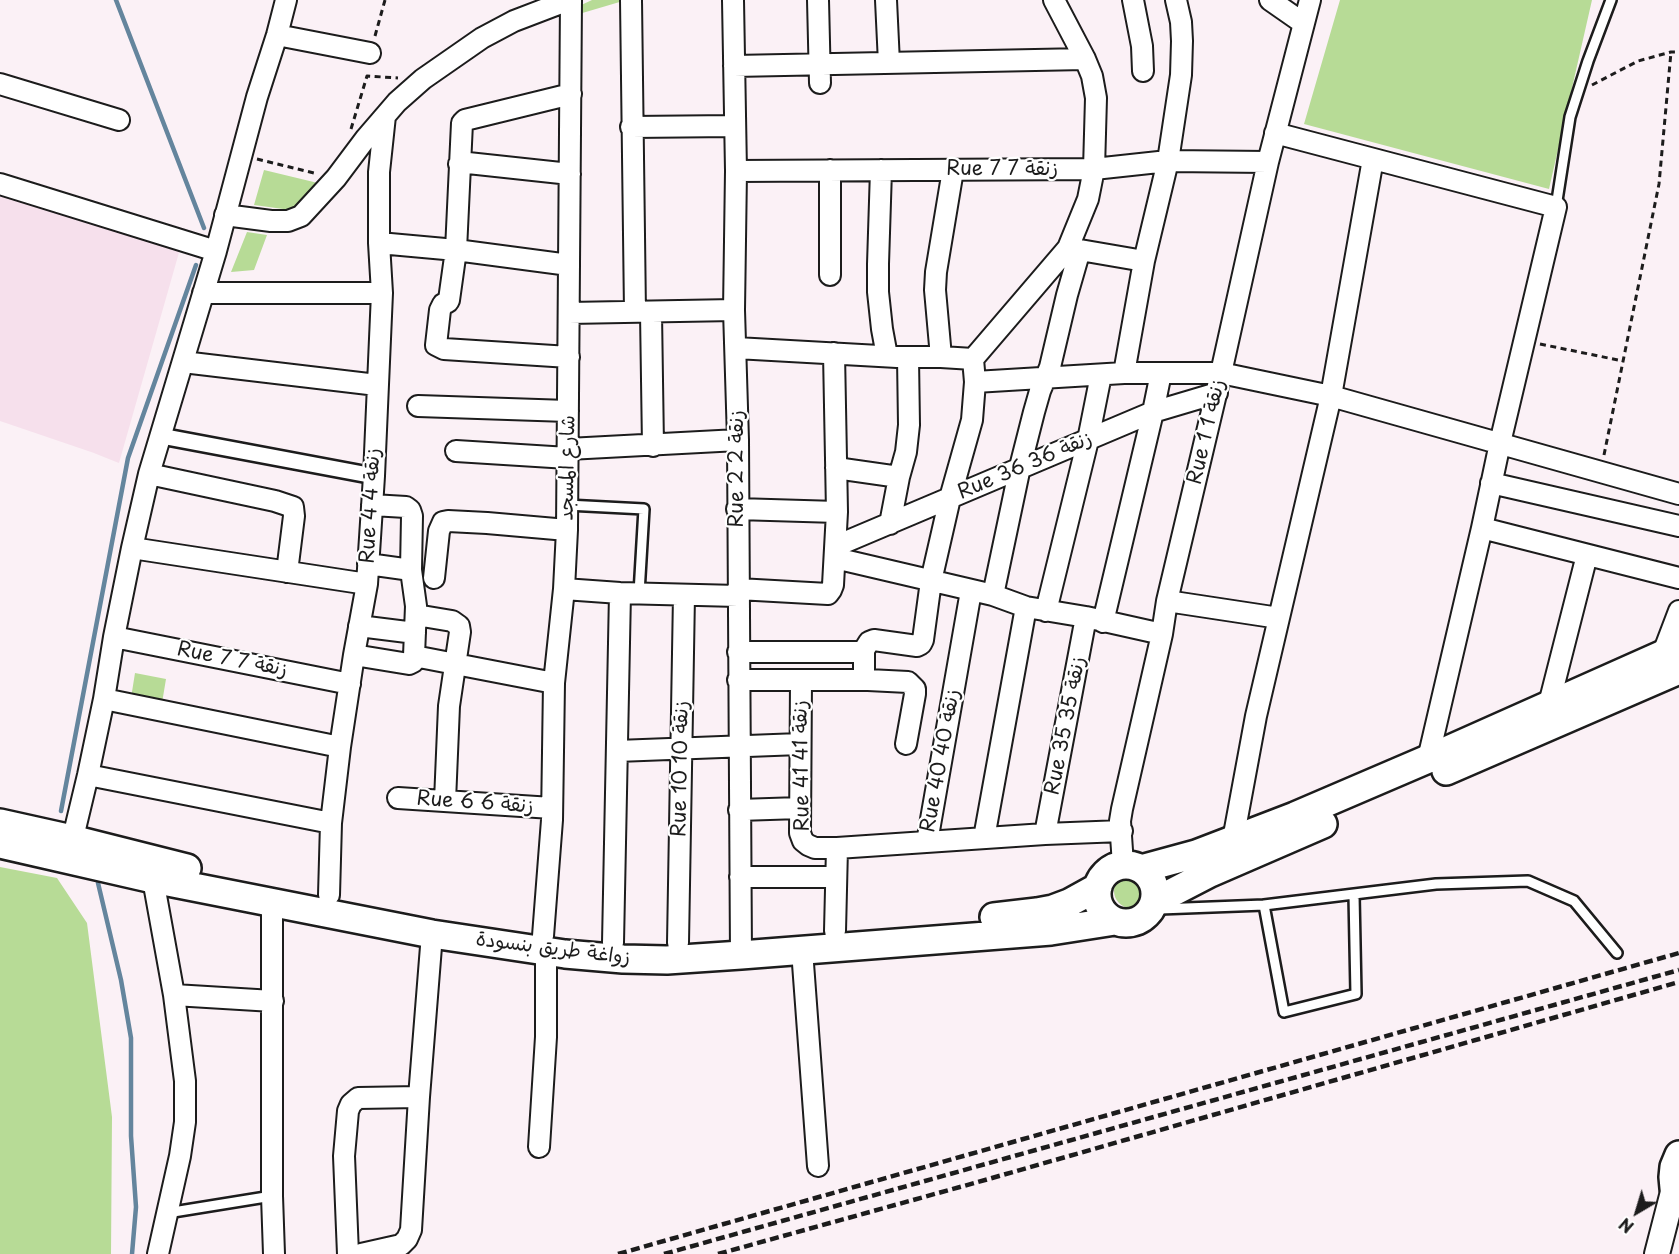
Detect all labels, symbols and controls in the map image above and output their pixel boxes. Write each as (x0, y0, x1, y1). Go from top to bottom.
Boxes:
street label: Rue 7 زنقة 7 (946, 157, 1058, 181)
street label: Rue 1 زنقة 1 (1183, 377, 1231, 487)
street label: Rue 2 زنقة 2 (725, 410, 749, 528)
street label: شارع المسجد (555, 415, 581, 521)
street label: Rue 36 زنقة 36 (954, 427, 1096, 505)
street label: Rue 4 زنقة 4 (356, 448, 386, 564)
street label: Rue 7 زنقة 7 (175, 638, 289, 682)
street label: Rue 35 زنقة 35 (1041, 655, 1091, 797)
street label: Rue 40 زنقة 40 (917, 687, 965, 835)
street label: Rue 41 زنقة 41 (789, 700, 815, 832)
street label: Rue 10 زنقة 10 (668, 701, 694, 837)
street label: Rue 6 زنقة 6 (416, 787, 534, 819)
street label: زواغة طريق بنسودة (474, 928, 632, 970)
north arrow (1607, 1182, 1667, 1242)
text: N (1614, 1213, 1638, 1240)

